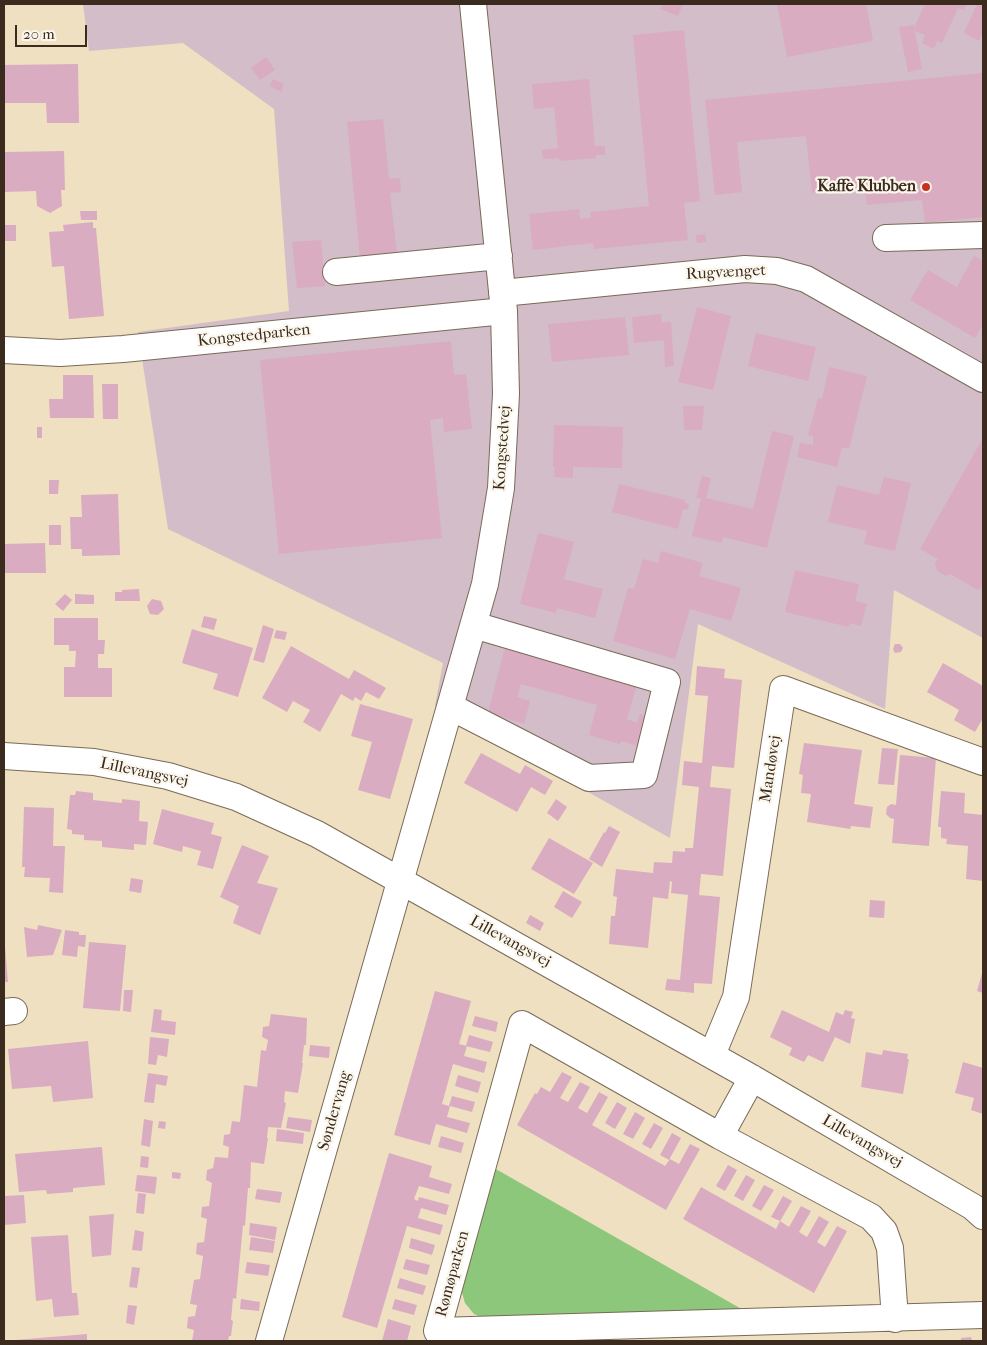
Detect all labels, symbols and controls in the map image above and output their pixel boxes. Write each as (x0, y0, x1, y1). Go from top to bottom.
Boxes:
scale bar (18, 15, 90, 47)
text: 20 m (23, 25, 55, 43)
place label: Kaffe Klubben (817, 177, 916, 197)
marker: Kaffe Klubben (920, 181, 932, 193)
street label: Rugvænget (686, 261, 766, 285)
street label: Kongstedparken (197, 321, 311, 351)
street label: Kongstedvej (490, 405, 516, 491)
street label: Mandøvej (756, 734, 786, 804)
street label: Lillevangsvej (98, 754, 190, 792)
street label: Lillevangsvej (466, 912, 554, 972)
street label: Søndervang (314, 1069, 356, 1153)
street label: Lillevangsvej (818, 1111, 906, 1173)
street label: Rømøparken (432, 1229, 474, 1319)

